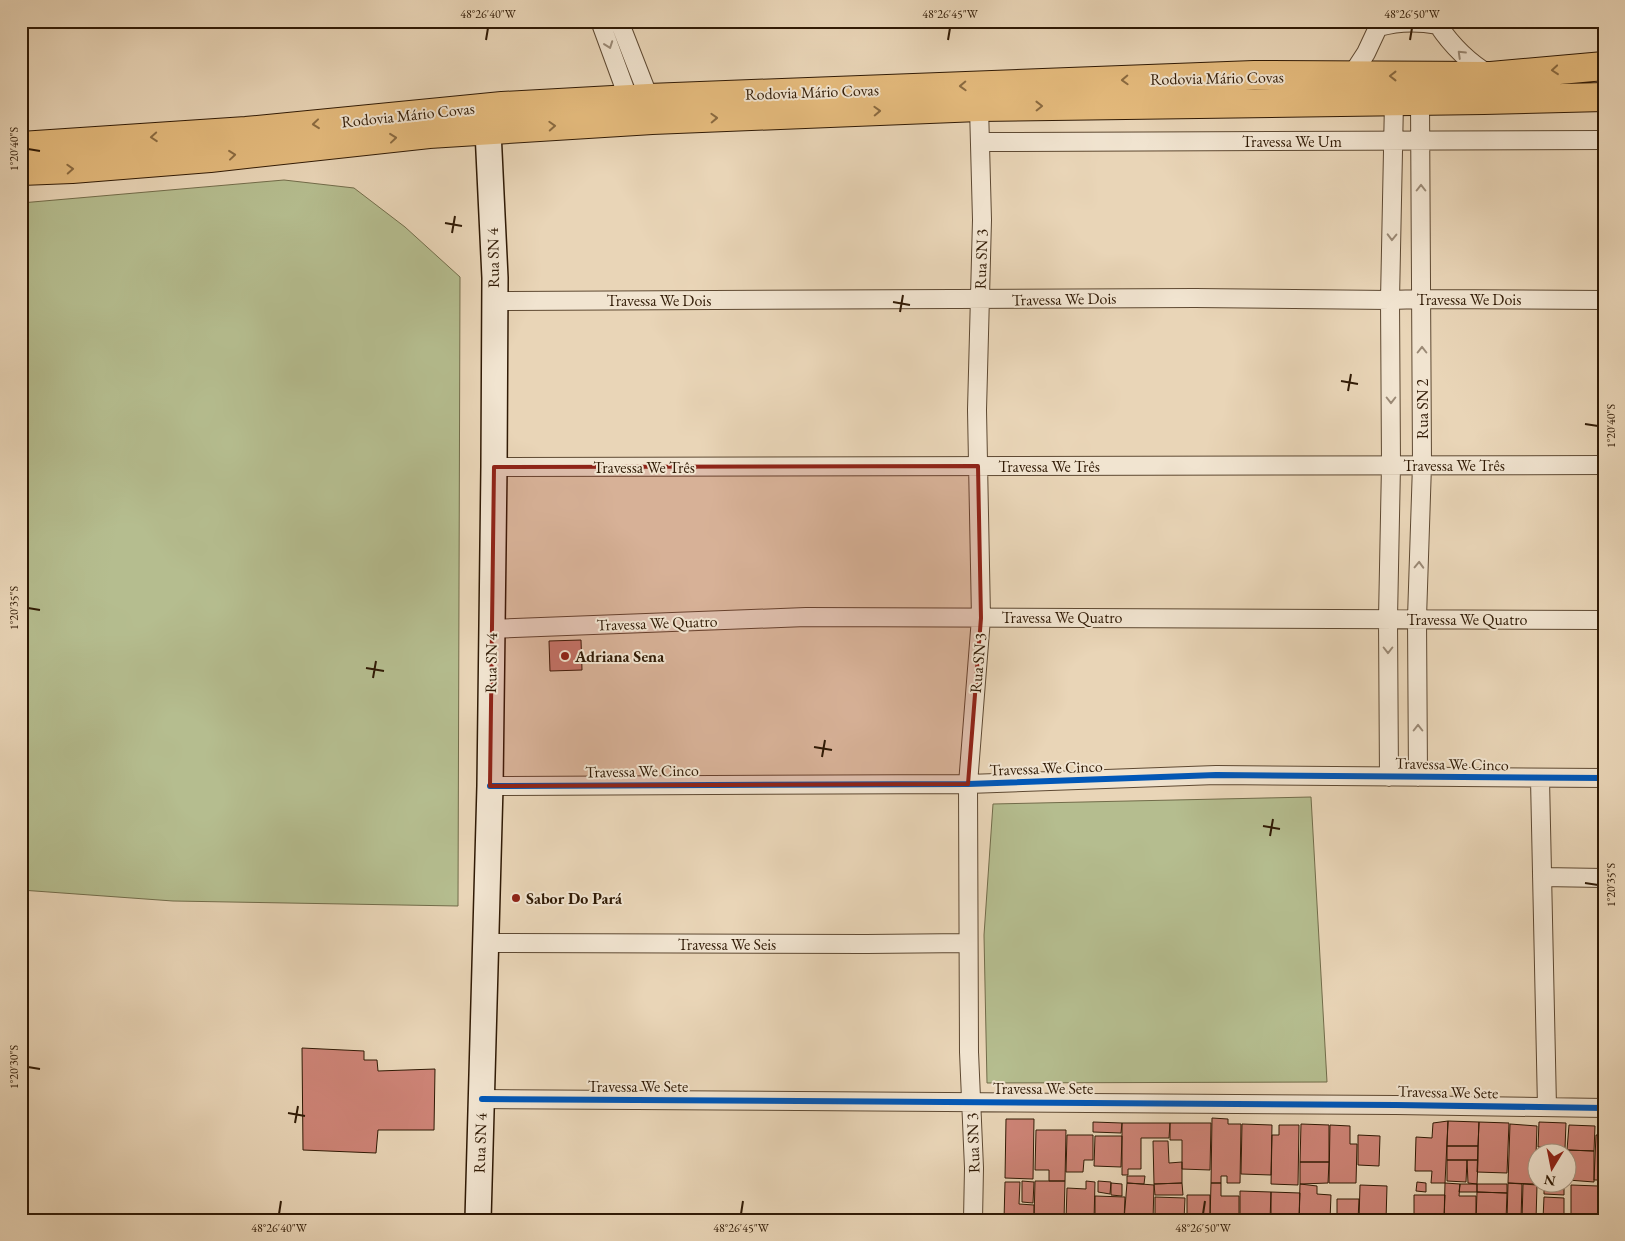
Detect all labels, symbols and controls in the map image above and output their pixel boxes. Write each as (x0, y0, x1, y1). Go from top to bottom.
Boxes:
text: 48°26'40"W (460, 6, 517, 22)
text: 48°26'45"W (922, 6, 979, 22)
text: 48°26'50"W (1384, 6, 1441, 22)
one-way arrow (603, 41, 613, 49)
one-way arrow (1458, 51, 1467, 60)
one-way arrow (1551, 65, 1559, 76)
street label: Rodovia Mário Covas (1150, 66, 1284, 90)
one-way arrow (1389, 71, 1396, 81)
one-way arrow (1121, 75, 1129, 85)
street label: Rodovia Mário Covas (745, 79, 879, 105)
one-way arrow (959, 81, 967, 92)
street label: Rodovia Mário Covas (340, 98, 476, 132)
one-way arrow (1036, 101, 1043, 111)
one-way arrow (873, 106, 881, 117)
one-way arrow (711, 113, 719, 123)
one-way arrow (312, 118, 320, 129)
one-way arrow (548, 120, 556, 131)
text: 1°20'40"S (6, 126, 22, 171)
one-way arrow (150, 131, 158, 142)
street label: Travessa We Um (1242, 131, 1343, 152)
one-way arrow (390, 133, 398, 144)
one-way arrow (228, 150, 236, 161)
one-way arrow (66, 163, 74, 174)
one-way arrow (1416, 184, 1426, 192)
street label: Rua SN 4 (482, 227, 504, 288)
street label: Rua SN 3 (969, 228, 993, 290)
one-way arrow (1387, 234, 1397, 242)
street label: Travessa We Dois (1011, 288, 1117, 310)
street label: Travessa We Dois (1417, 289, 1521, 310)
street label: Travessa We Dois (607, 290, 711, 311)
one-way arrow (1417, 346, 1427, 354)
street label: Rua SN 2 (1412, 378, 1433, 439)
one-way arrow (1386, 396, 1396, 404)
text: 1°20'40"S (1603, 403, 1619, 448)
street label: Travessa We Três (1403, 455, 1505, 476)
street label: Travessa We Três (998, 456, 1100, 477)
street label: Travessa We Três (593, 457, 695, 478)
one-way arrow (1414, 561, 1424, 569)
text: 1°20'35"S (6, 585, 22, 630)
street label: Travessa We Quatro (1001, 607, 1123, 628)
street label: Travessa We Quatro (1406, 609, 1528, 630)
street label: Travessa We Quatro (596, 610, 718, 636)
street label: Rua SN 4 (480, 632, 502, 693)
street label: Rua SN 3 (965, 632, 991, 694)
place label: Adriana Sena (574, 646, 665, 667)
one-way arrow (1383, 646, 1394, 654)
marker: Adriana Sena (559, 650, 571, 662)
one-way arrow (1413, 724, 1423, 732)
street label: Travessa We Cinco (1395, 753, 1509, 775)
street label: Travessa We Cinco (989, 756, 1103, 780)
street label: Travessa We Cinco (585, 760, 699, 782)
text: 1°20'35"S (1603, 862, 1619, 907)
place label: Sabor Do Pará (526, 888, 623, 909)
marker: Sabor Do Pará (510, 892, 522, 904)
street label: Travessa We Seis (678, 934, 776, 955)
text: 1°20'30"S (6, 1044, 22, 1089)
street label: Travessa We Sete (588, 1076, 688, 1097)
street label: Travessa We Sete (993, 1078, 1093, 1099)
street label: Travessa We Sete (1397, 1081, 1499, 1103)
street label: Rua SN 4 (468, 1112, 492, 1174)
street label: Rua SN 3 (961, 1112, 985, 1174)
north arrow (1528, 1144, 1578, 1194)
text: N (1542, 1171, 1557, 1191)
text: 48°26'40"W (251, 1220, 308, 1236)
text: 48°26'45"W (713, 1220, 770, 1236)
text: 48°26'50"W (1175, 1220, 1232, 1236)

